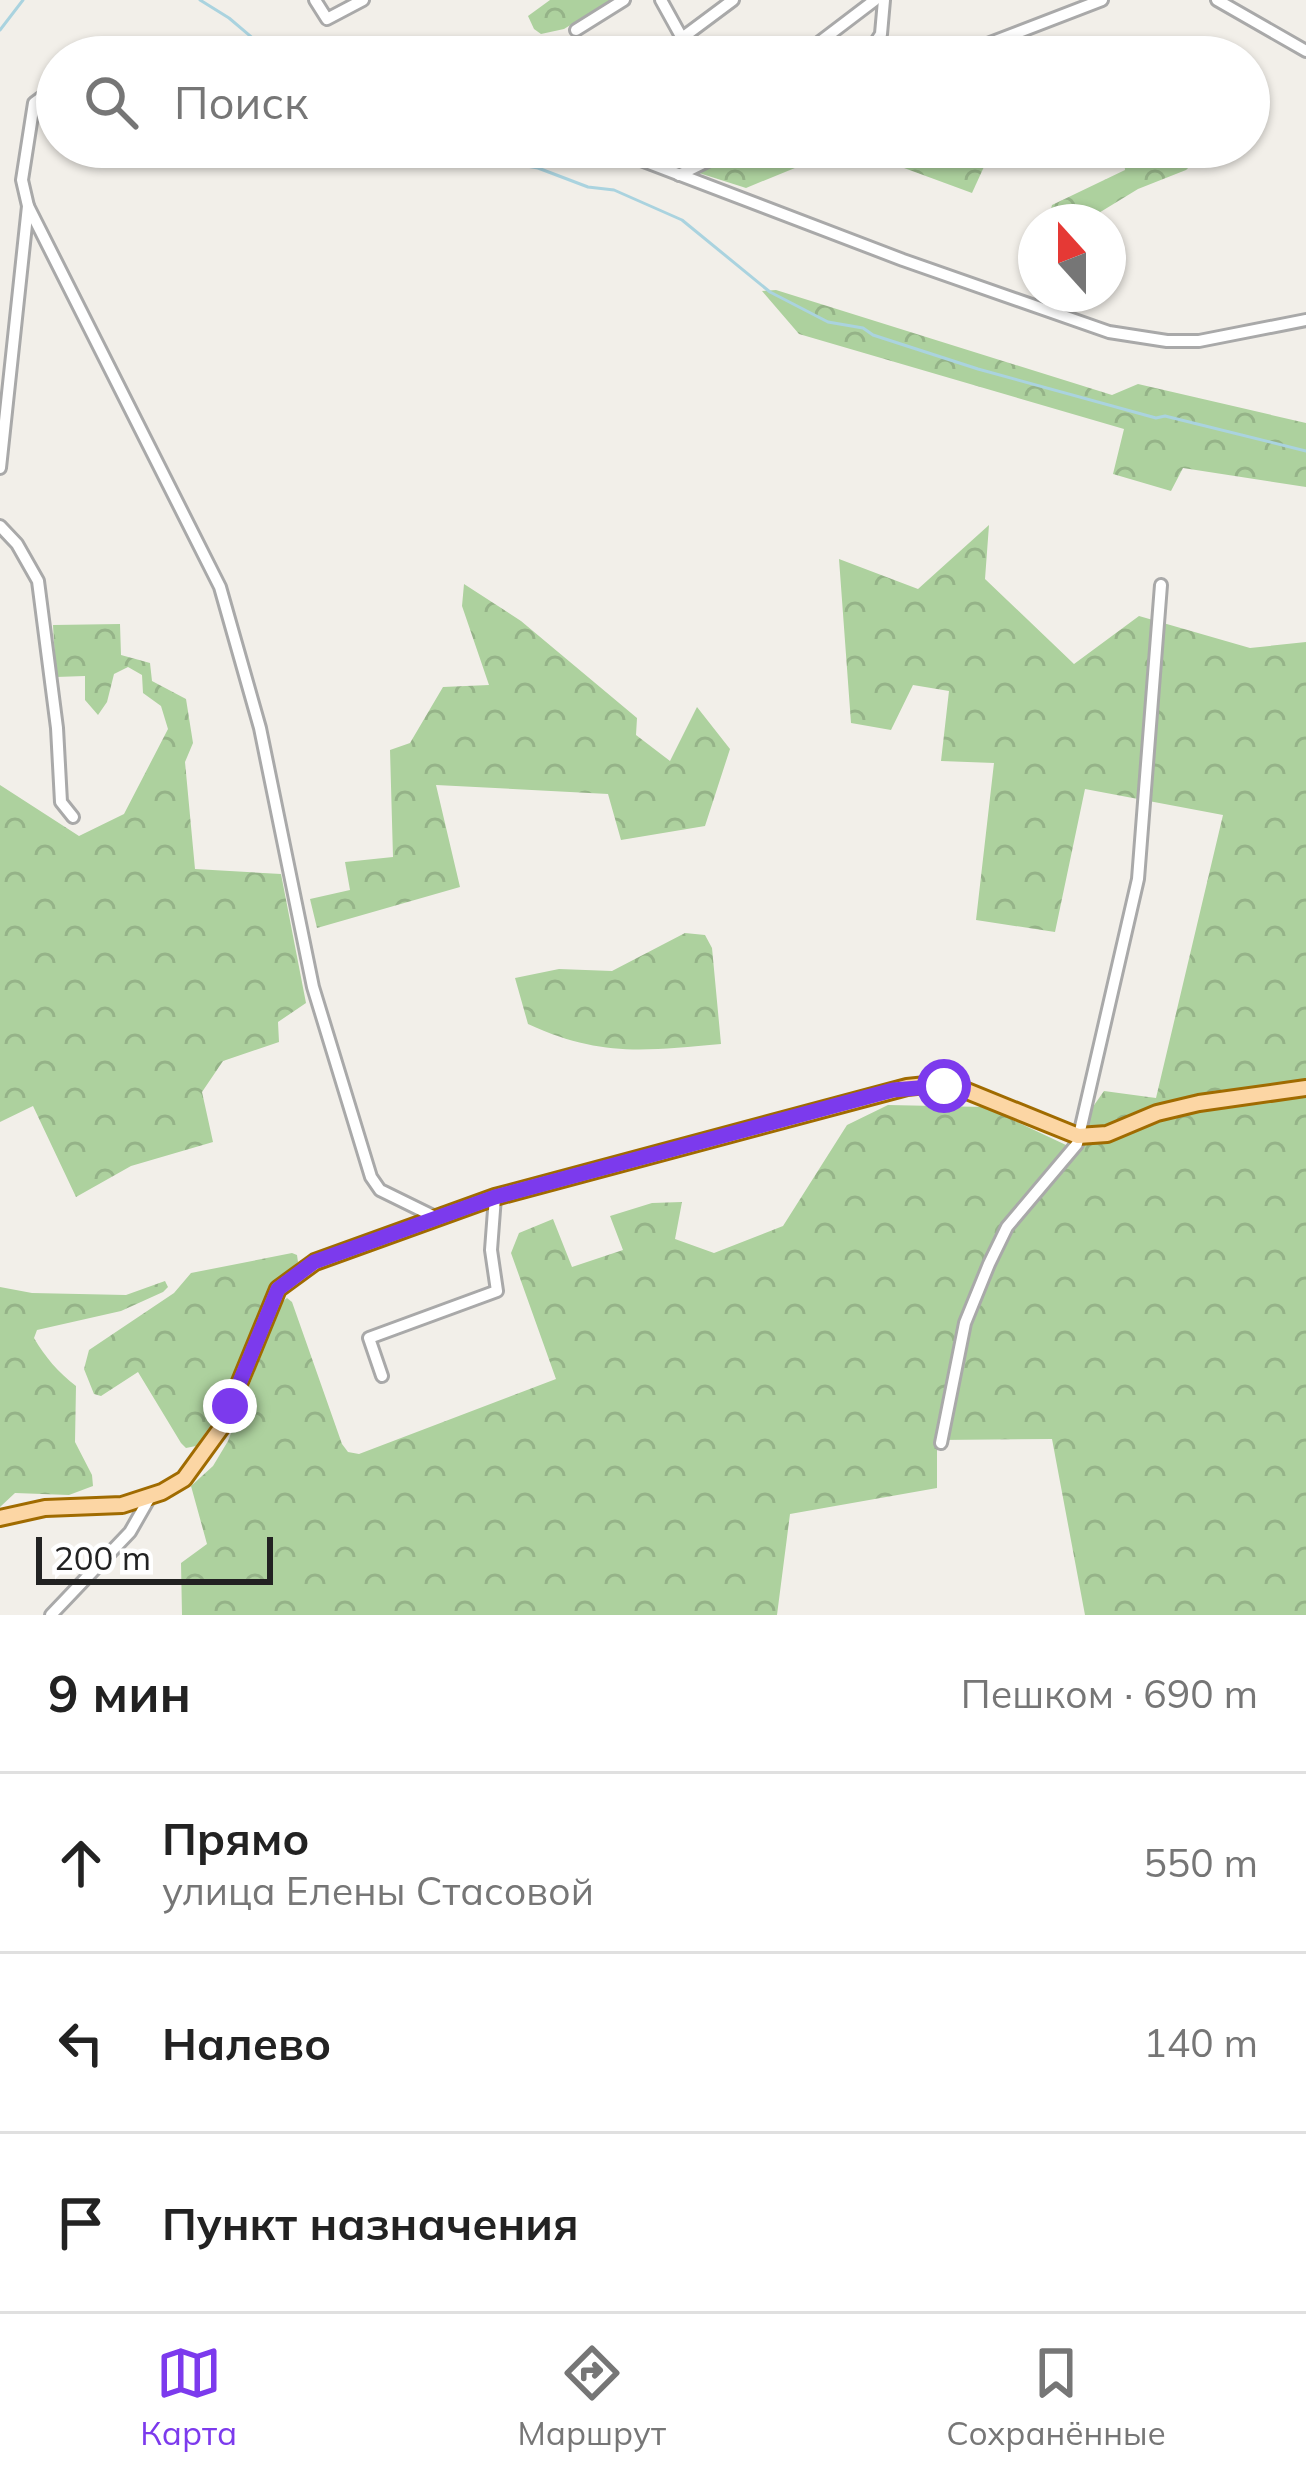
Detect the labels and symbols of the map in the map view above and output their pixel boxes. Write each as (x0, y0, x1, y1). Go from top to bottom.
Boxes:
north arrow (1018, 204, 1126, 312)
route start (917, 1059, 971, 1113)
route end (203, 1379, 257, 1433)
scale bar (36, 1531, 273, 1584)

